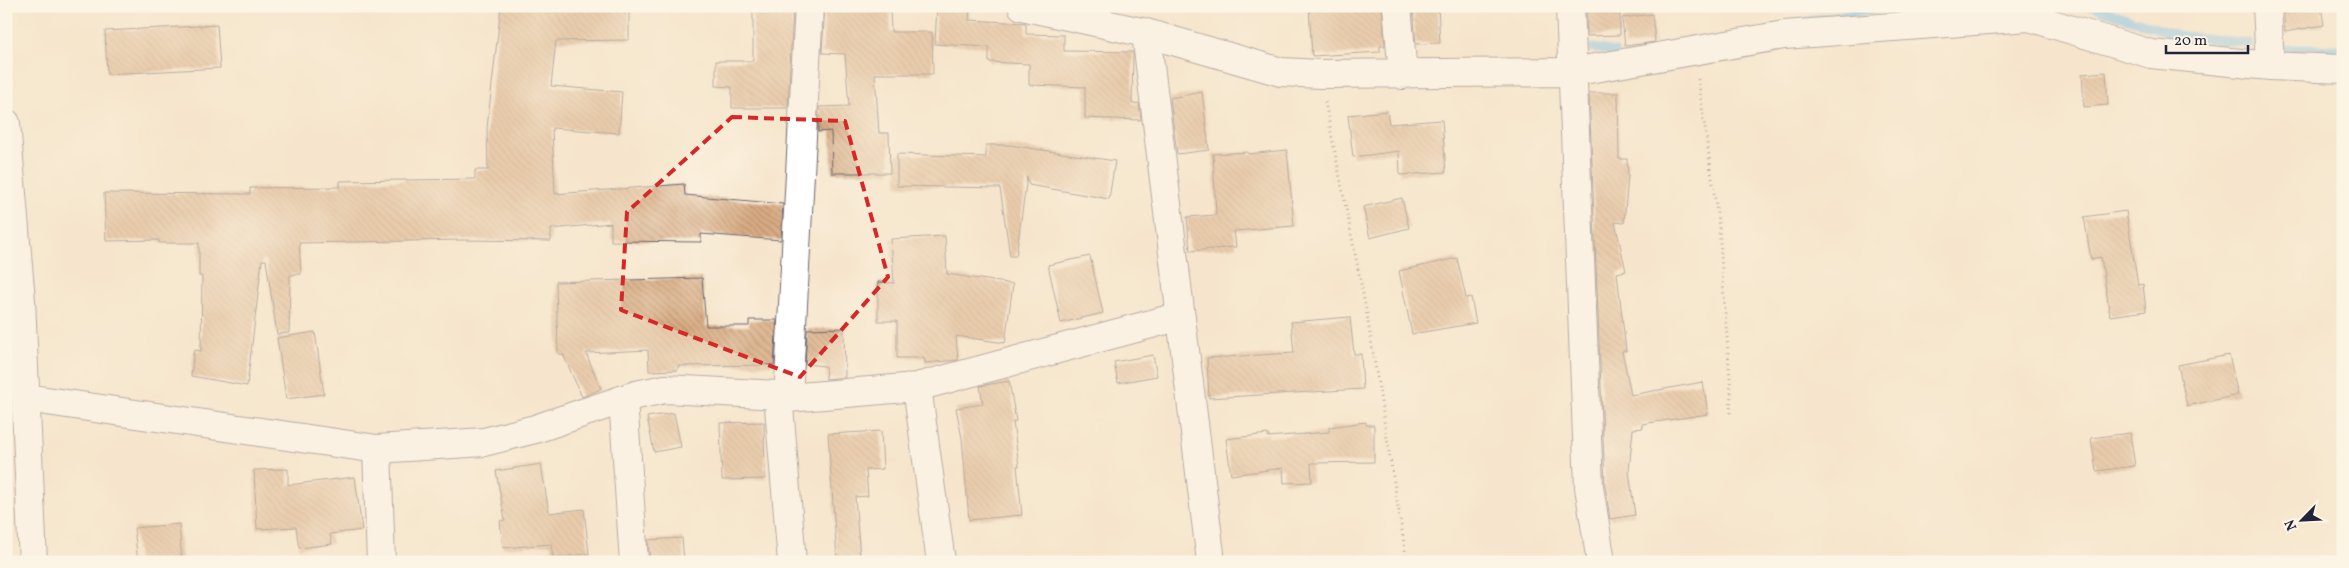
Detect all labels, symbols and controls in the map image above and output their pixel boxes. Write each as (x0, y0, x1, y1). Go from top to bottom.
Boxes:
scale bar (2166, 22, 2249, 54)
text: 20 m (2174, 31, 2207, 52)
north arrow (2276, 496, 2326, 546)
text: N (2281, 516, 2302, 533)

